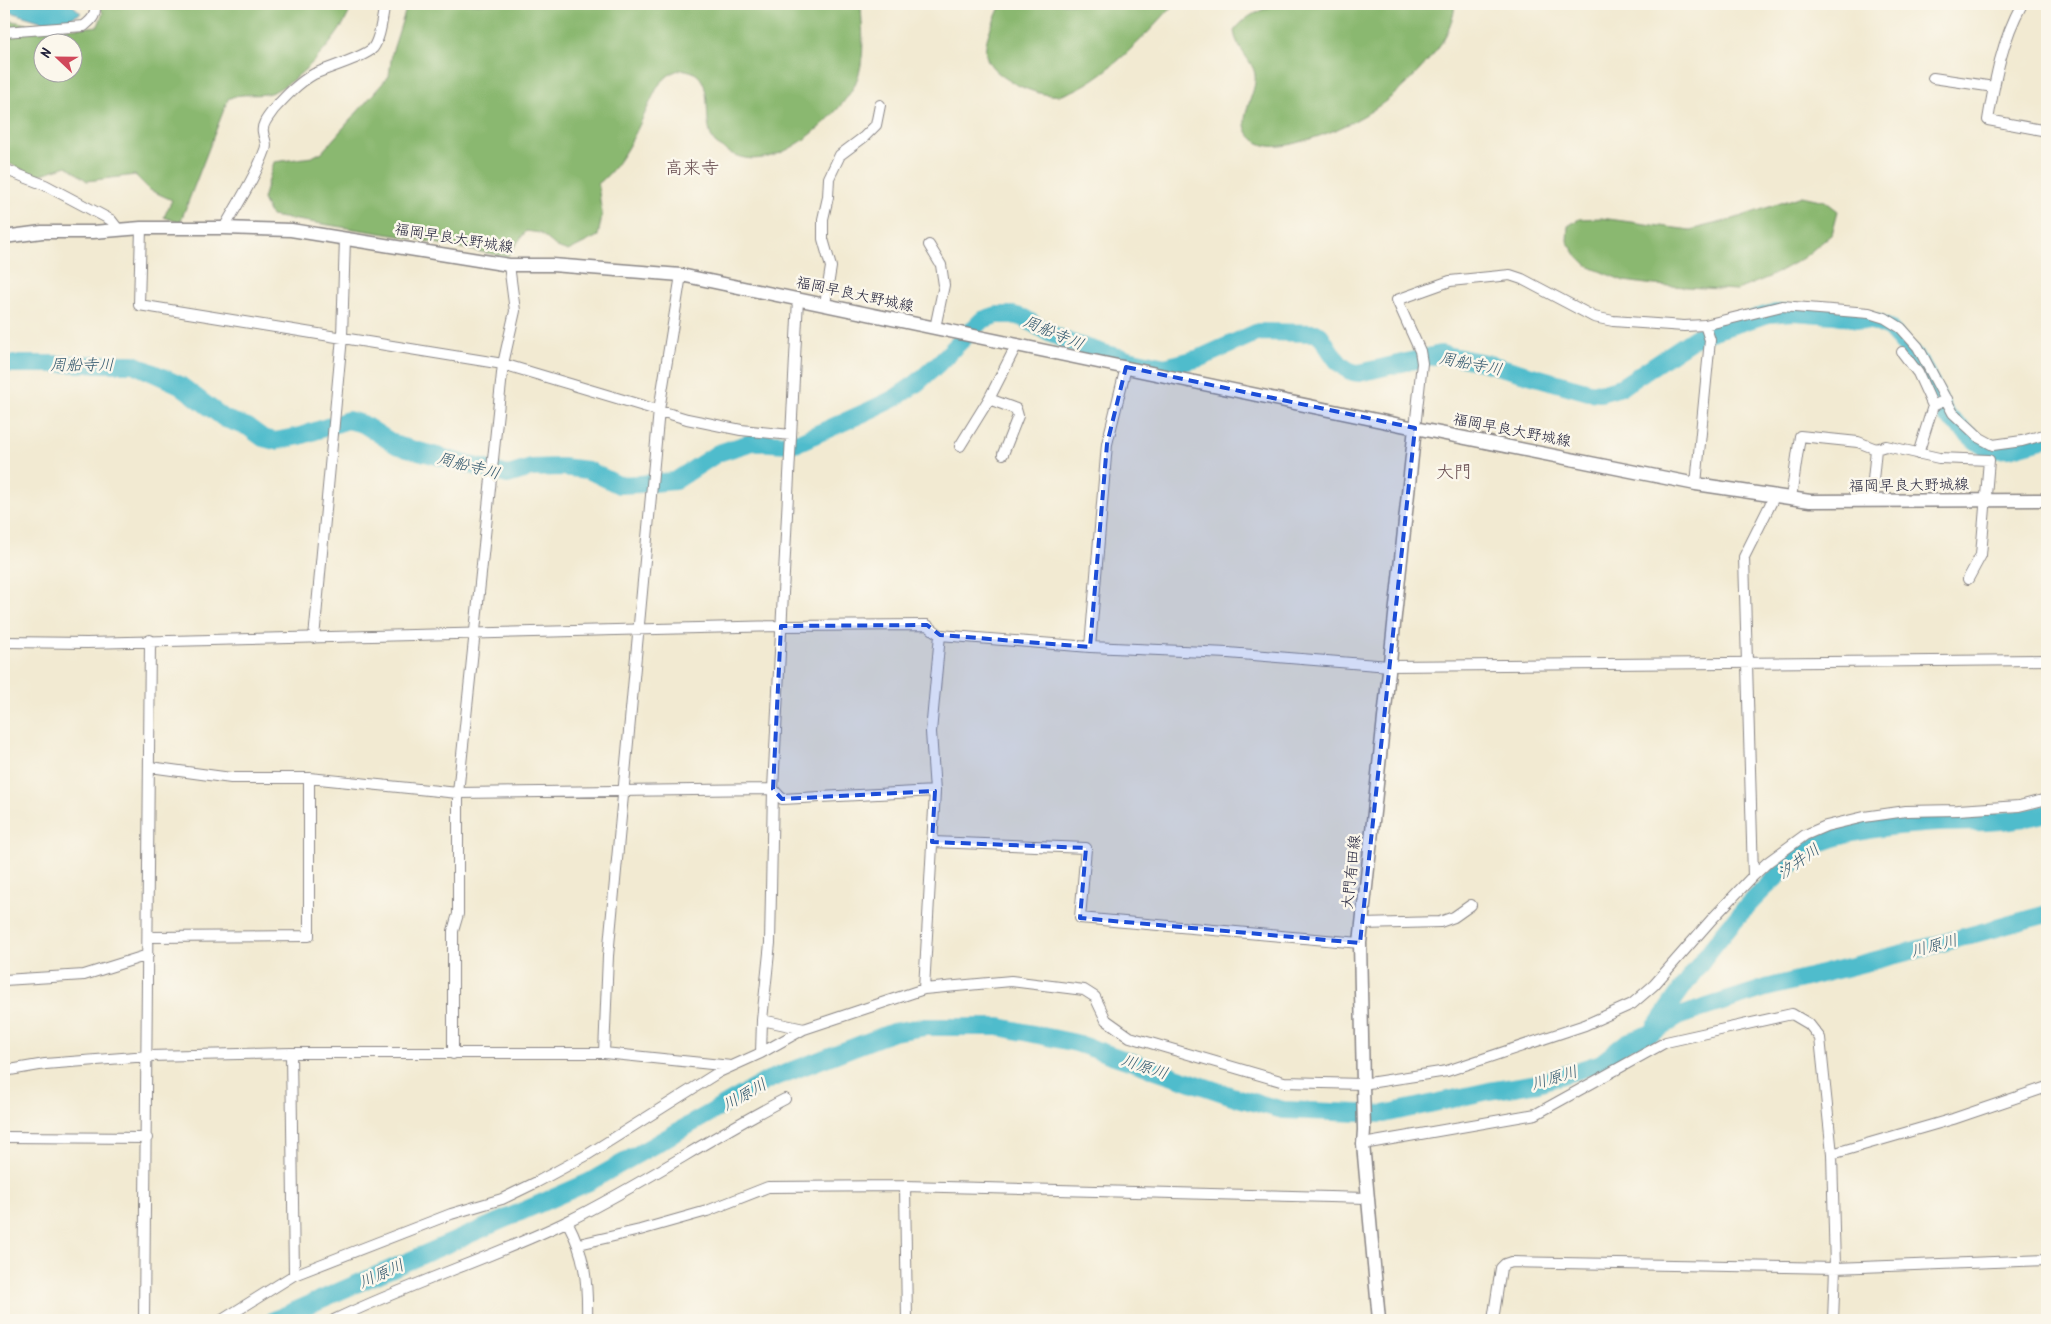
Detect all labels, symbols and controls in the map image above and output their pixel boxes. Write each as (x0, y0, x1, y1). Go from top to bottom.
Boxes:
north arrow (32, 32, 82, 82)
text: N (35, 45, 59, 62)
district label: 高来寺 (665, 155, 719, 184)
street label: 福岡早良大野城線 (393, 218, 515, 260)
street label: 福岡早良大野城線 (794, 271, 916, 319)
water label: 周船寺川 (1019, 309, 1088, 357)
water label: 周船寺川 (1437, 346, 1505, 383)
water label: 周船寺川 (50, 353, 114, 378)
street label: 福岡早良大野城線 (1451, 408, 1573, 454)
water label: 周船寺川 (434, 446, 503, 487)
district label: 大門 (1436, 459, 1472, 488)
street label: 福岡早良大野城線 (1849, 473, 1969, 499)
street label: 大門有田線 (1336, 834, 1368, 911)
water label: 汐井川 (1772, 838, 1826, 886)
water label: 川原川 (1908, 928, 1961, 965)
water label: 川原川 (1118, 1048, 1171, 1087)
water label: 川原川 (1528, 1059, 1581, 1097)
water label: 川原川 (718, 1073, 772, 1118)
water label: 川原川 (355, 1253, 409, 1296)

